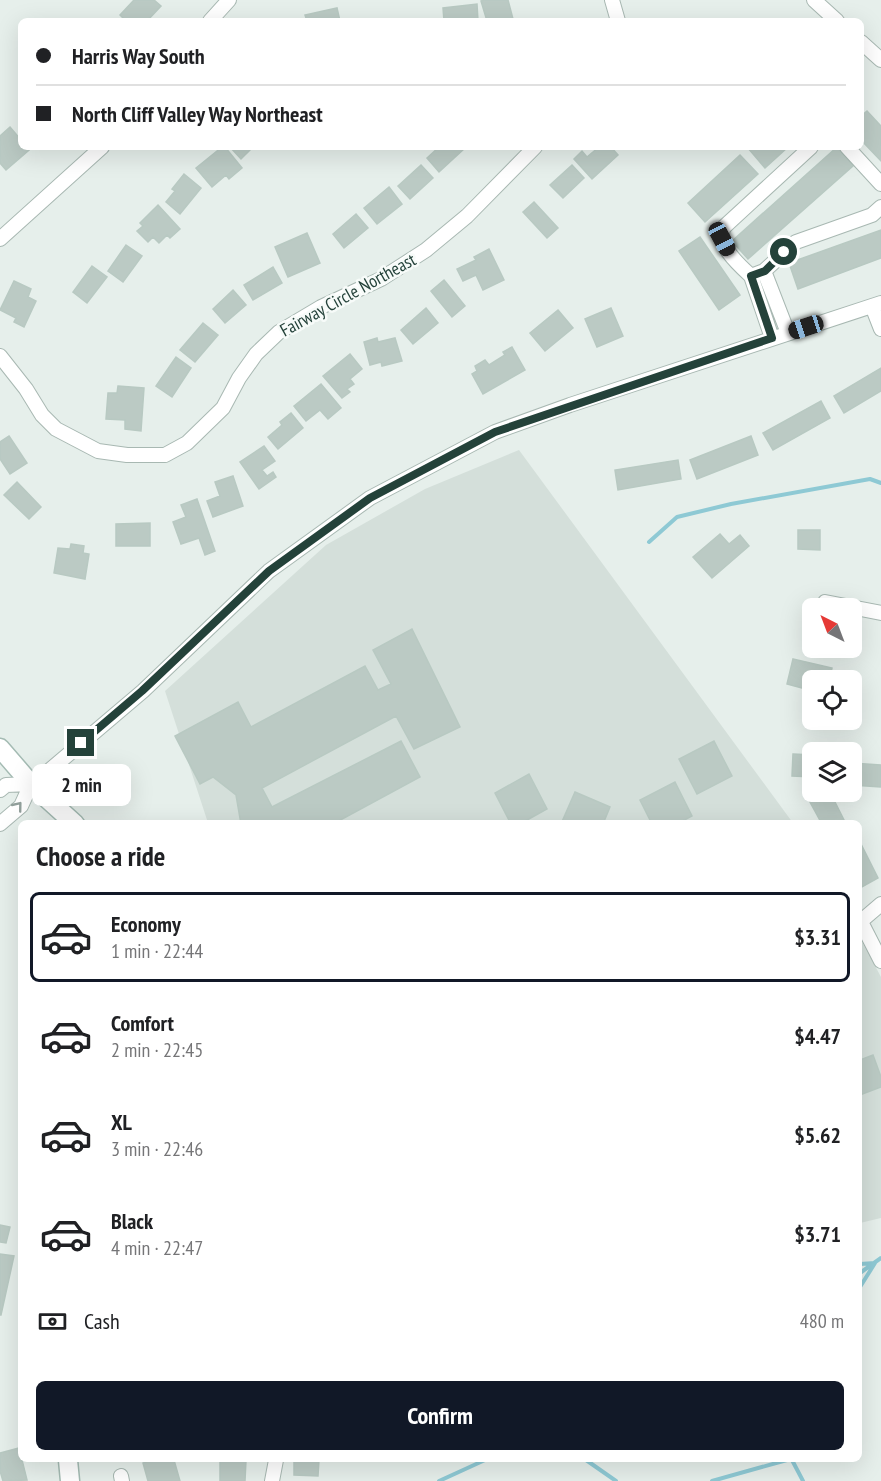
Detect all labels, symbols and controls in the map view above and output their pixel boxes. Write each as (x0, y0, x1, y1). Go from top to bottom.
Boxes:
text: Harris Way South (72, 42, 205, 70)
text: North Cliff Valley Way Northeast (72, 100, 323, 128)
car (706, 219, 738, 259)
route start (770, 238, 797, 265)
street label: Fairway Circle Northeast (276, 248, 420, 341)
car (786, 313, 826, 341)
north arrow (802, 598, 862, 658)
map controls (802, 598, 862, 802)
button: locate (802, 670, 862, 730)
route end (67, 729, 94, 756)
button: layers (802, 742, 862, 802)
callout: 2 min (32, 764, 130, 806)
text: 2 min (61, 772, 102, 798)
one-way arrow (11, 802, 22, 813)
text: Choose a ride (36, 839, 165, 873)
icon: car (39, 910, 93, 964)
text: Economy (111, 910, 181, 938)
text: $3.31 (794, 923, 841, 951)
text: 1 min · 22:44 (111, 938, 203, 964)
icon: car (39, 1009, 93, 1063)
text: Comfort (111, 1009, 174, 1037)
text: $4.47 (794, 1022, 841, 1050)
text: 2 min · 22:45 (111, 1037, 203, 1063)
icon: car (39, 1108, 93, 1162)
text: XL (111, 1108, 132, 1136)
text: $5.62 (794, 1121, 841, 1149)
text: 3 min · 22:46 (111, 1136, 203, 1162)
icon: car (39, 1207, 93, 1261)
text: Black (111, 1207, 153, 1235)
text: $3.71 (794, 1220, 841, 1248)
text: 4 min · 22:47 (111, 1235, 203, 1261)
icon: cash (36, 1305, 69, 1338)
text: Cash (84, 1307, 120, 1335)
text: 480 m (800, 1308, 844, 1334)
button: Confirm (36, 1381, 844, 1450)

